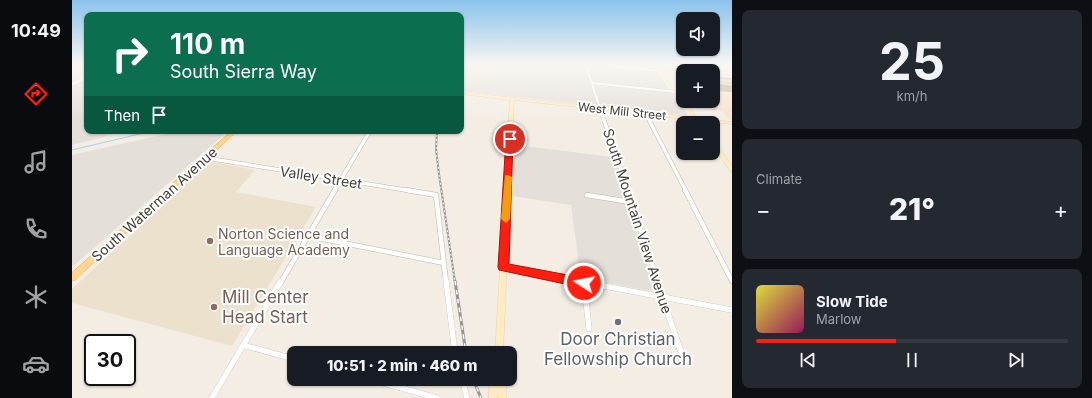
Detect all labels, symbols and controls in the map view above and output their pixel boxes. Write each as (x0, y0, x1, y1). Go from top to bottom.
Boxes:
map controls (676, 12, 720, 160)
button: sound (676, 12, 720, 56)
text: 10:49 (11, 20, 61, 41)
text: 110 m (170, 27, 245, 61)
icon: right (104, 28, 156, 80)
text: 25 (879, 30, 945, 93)
text: South Sierra Way (170, 61, 317, 82)
button: + (676, 64, 720, 108)
icon: directions (22, 80, 50, 108)
text: km/h (897, 88, 927, 104)
street label: West Mill Street (577, 99, 667, 123)
icon: arrive (148, 104, 170, 126)
text: Then (104, 106, 140, 125)
button: − (676, 116, 720, 160)
pin (493, 122, 527, 156)
street label: South Mountain View Avenue (600, 126, 676, 316)
icon: arrive (499, 128, 521, 150)
street label: South Waterman Avenue (88, 143, 220, 265)
icon: music (22, 148, 50, 176)
street label: Valley Street (279, 162, 364, 192)
text: Climate (756, 171, 802, 187)
text: 21° (889, 191, 935, 227)
text: − (756, 197, 771, 223)
text: + (1053, 197, 1068, 223)
icon: phone (22, 215, 50, 243)
place label: Norton Science and Language Academy (218, 225, 350, 258)
marker: Norton Science and Language Academy (205, 236, 215, 246)
position arrow (563, 262, 605, 304)
icon: climate (22, 283, 50, 311)
place label: Mill Center Head Start (222, 287, 309, 327)
text: Slow Tide (816, 292, 888, 311)
marker: Mill Center Head Start (209, 302, 219, 312)
text: Marlow (816, 311, 862, 327)
marker: Door Christian Fellowship Church (613, 317, 623, 327)
place label: Door Christian Fellowship Church (544, 329, 692, 369)
speed limit sign: 30 (84, 334, 136, 386)
icon: previous (797, 349, 819, 371)
icon: pause (901, 349, 923, 371)
icon: next (1005, 349, 1027, 371)
icon: car (22, 350, 50, 378)
text: 10:51 · 2 min · 460 m (327, 356, 477, 375)

